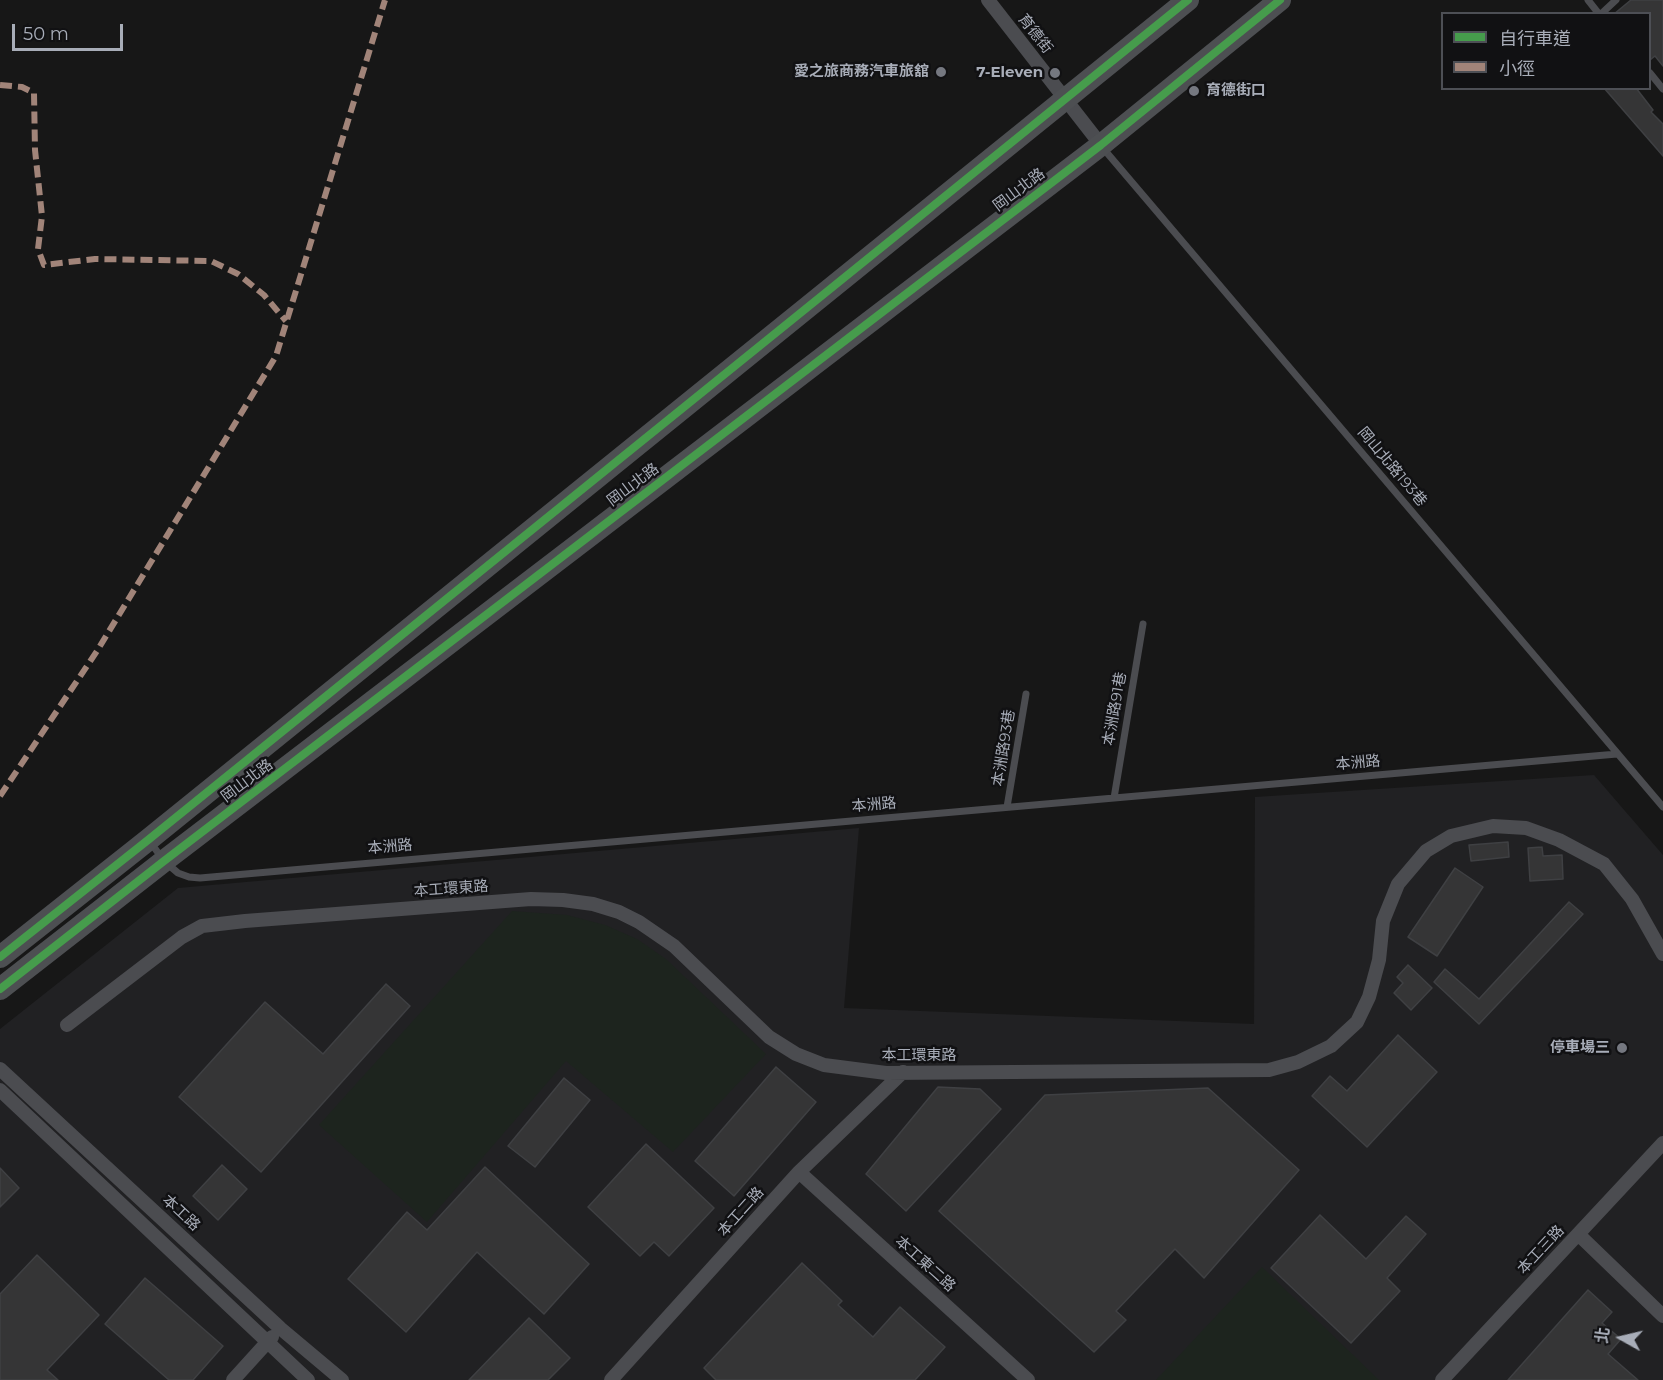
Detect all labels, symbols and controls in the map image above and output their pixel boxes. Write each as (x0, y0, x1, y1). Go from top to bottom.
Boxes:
street label: 育德街 (1014, 11, 1056, 57)
scale bar (15, 12, 126, 50)
legend (1441, 12, 1651, 90)
text: 50 m (23, 23, 69, 45)
text: 自行車道 (1499, 28, 1571, 50)
text: 小徑 (1499, 58, 1535, 80)
place label: 愛之旅商務汽車旅舘 (794, 63, 929, 81)
place label: 7-Eleven (976, 64, 1043, 82)
marker: 愛之旅商務汽車旅舘 (934, 65, 948, 79)
marker: 7-Eleven (1048, 66, 1062, 80)
place label: 育德街口 (1206, 82, 1266, 100)
marker: 育德街口 (1187, 84, 1201, 98)
street label: 岡山北路 (990, 165, 1048, 215)
street label: 岡山北路193巷 (1354, 424, 1430, 510)
street label: 岡山北路 (604, 460, 662, 510)
street label: 本洲路91巷 (1100, 671, 1130, 747)
street label: 本洲路93巷 (989, 708, 1019, 788)
street label: 本洲路 (1335, 752, 1381, 774)
street label: 岡山北路 (218, 756, 276, 806)
street label: 本洲路 (851, 794, 897, 816)
street label: 本洲路 (367, 836, 413, 858)
street label: 本工環東路 (413, 877, 489, 901)
place label: 停車場三 (1550, 1039, 1610, 1057)
marker: 停車場三 (1615, 1041, 1629, 1055)
street label: 本工環東路 (882, 1047, 956, 1065)
street label: 本工二路 (714, 1184, 768, 1240)
street label: 本工路 (158, 1191, 204, 1235)
street label: 本工三路 (1514, 1222, 1568, 1278)
street label: 本工東二路 (891, 1232, 959, 1296)
north arrow (1591, 1308, 1651, 1368)
text: 北 (1592, 1326, 1613, 1345)

